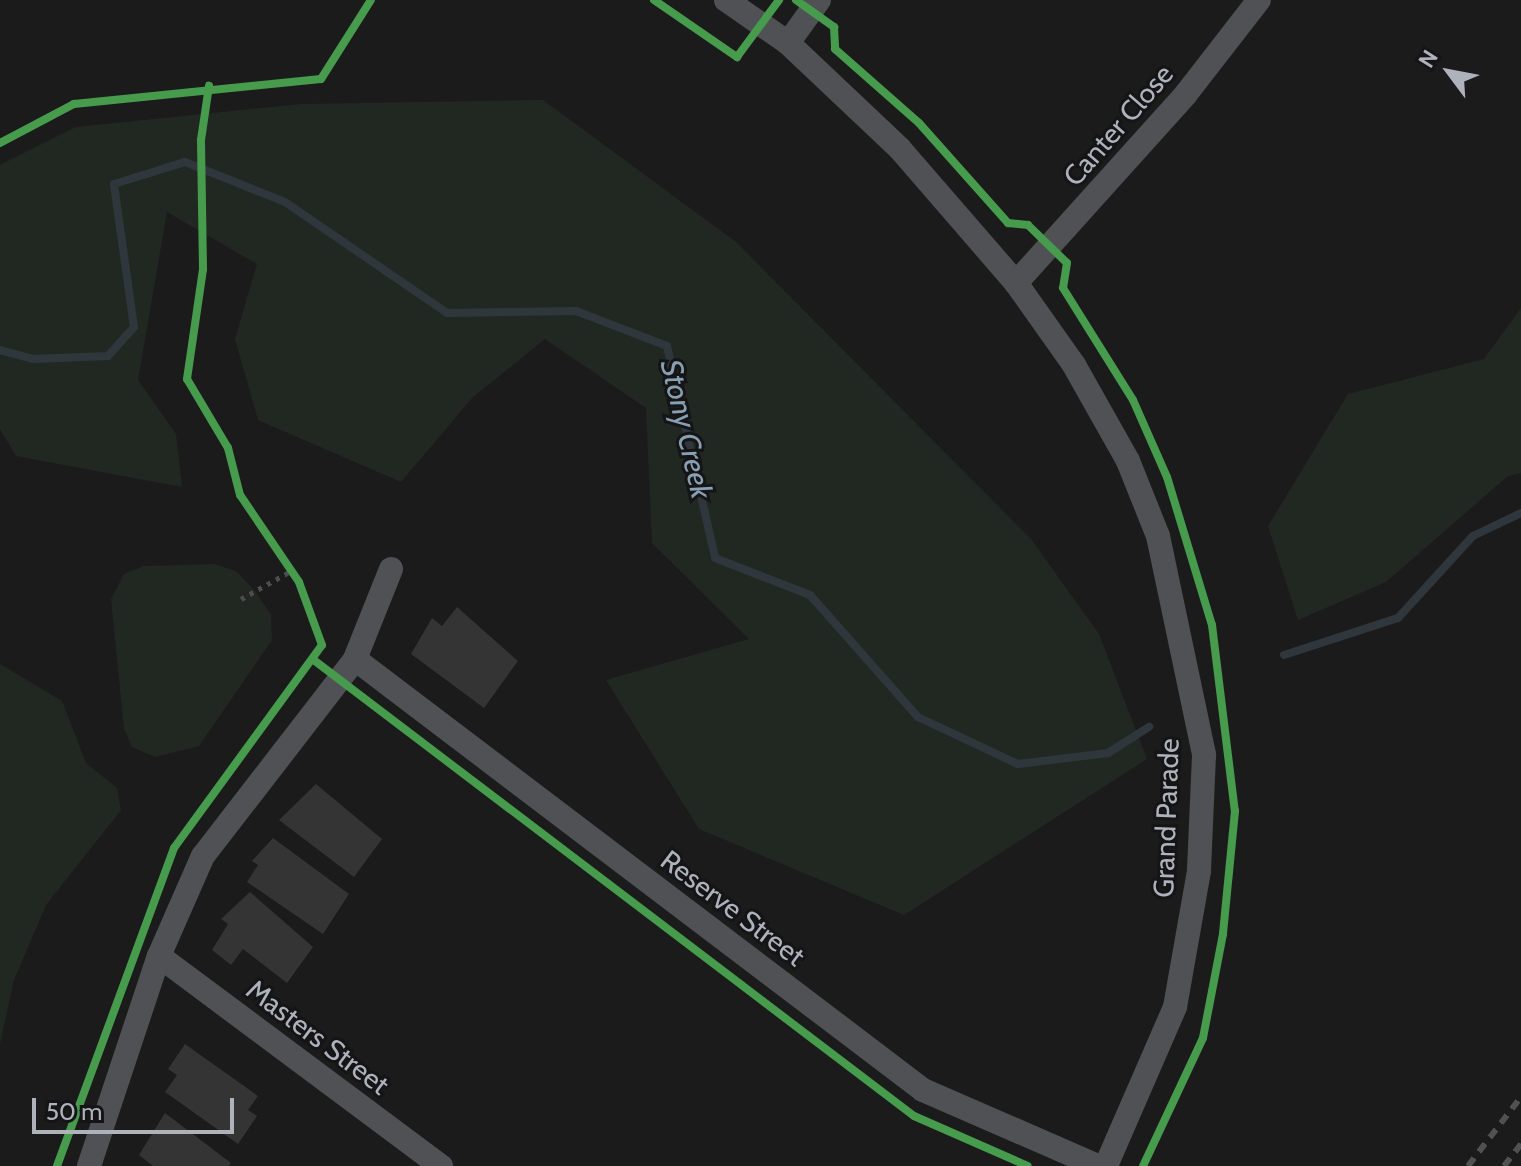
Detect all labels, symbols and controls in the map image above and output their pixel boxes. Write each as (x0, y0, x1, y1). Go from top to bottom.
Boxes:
north arrow (1409, 32, 1489, 112)
text: N (1413, 45, 1444, 73)
street label: Canter Close (1056, 57, 1180, 193)
water label: Stony Creek (653, 356, 719, 502)
street label: Grand Parade (1146, 738, 1186, 898)
street label: Reserve Street (654, 843, 812, 973)
street label: Masters Street (240, 972, 396, 1102)
scale bar (36, 1082, 238, 1132)
text: 50 m (46, 1097, 102, 1126)

